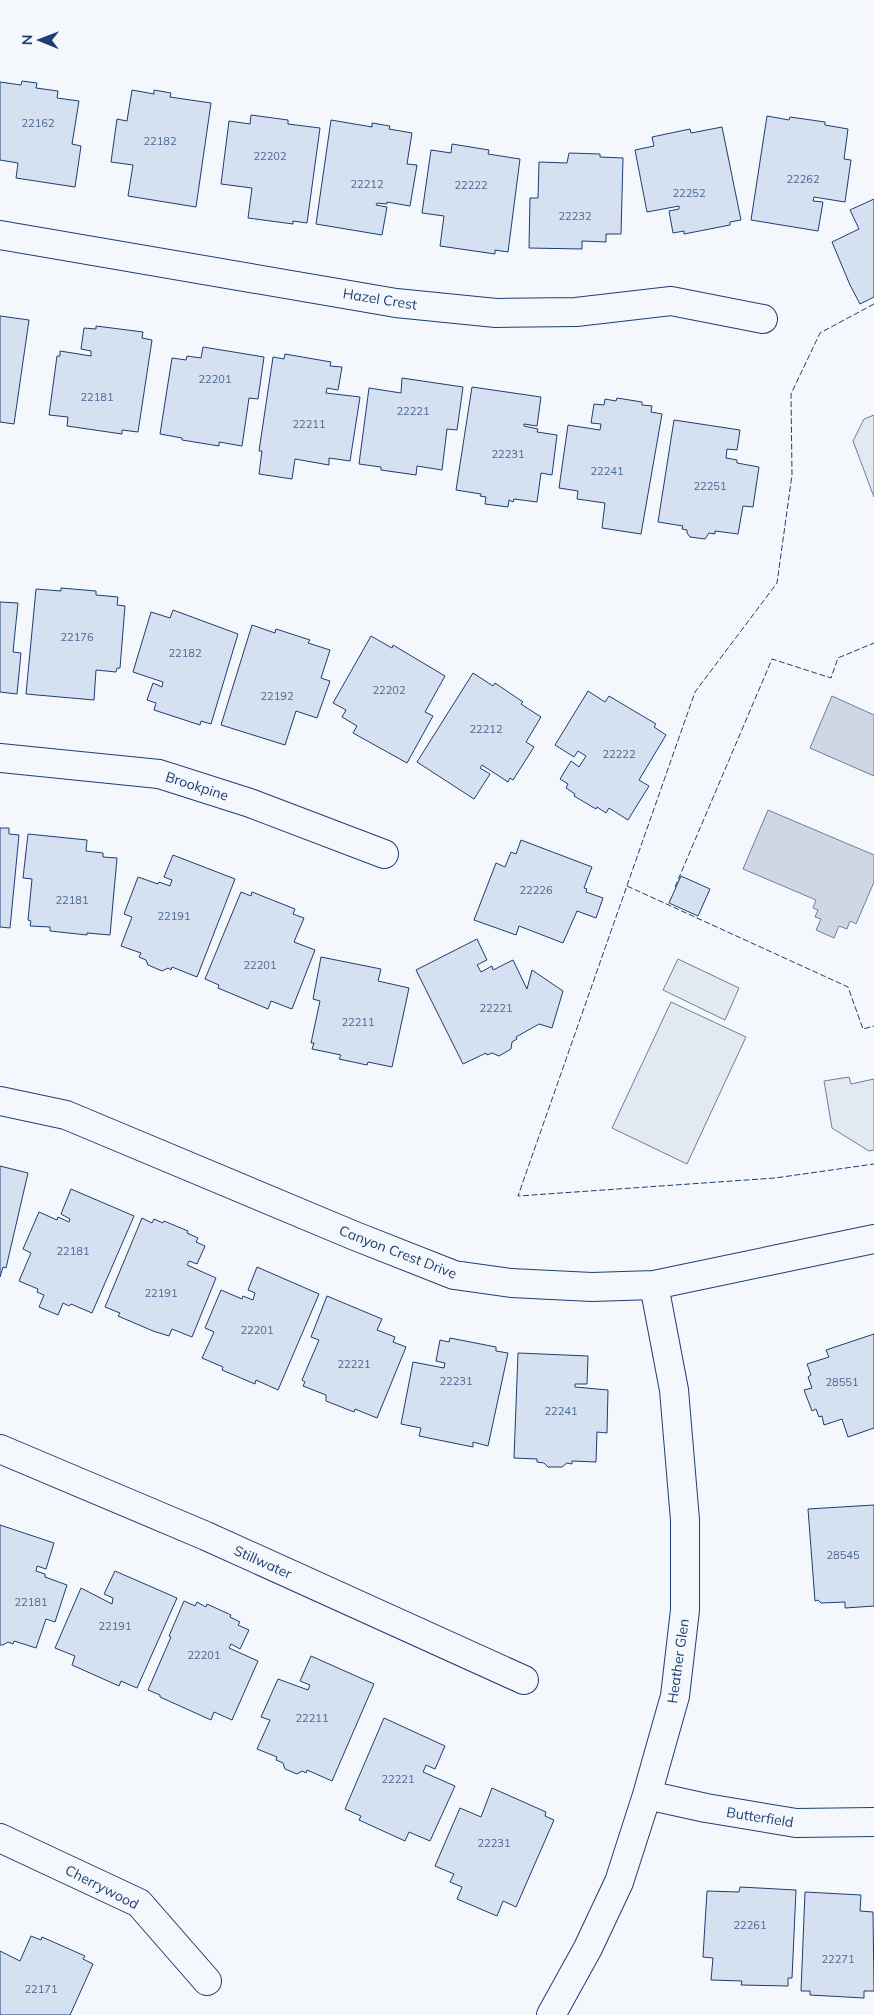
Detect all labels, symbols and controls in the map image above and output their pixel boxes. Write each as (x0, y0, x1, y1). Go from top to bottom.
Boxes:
north arrow (15, 15, 65, 65)
text: N (18, 34, 36, 45)
house number: 22162 (22, 116, 55, 130)
house number: 22182 (144, 134, 177, 148)
house number: 22202 (254, 149, 287, 163)
house number: 22262 (787, 172, 820, 186)
house number: 22212 (351, 177, 384, 191)
house number: 22222 (455, 178, 488, 192)
house number: 22252 (673, 186, 706, 200)
house number: 22232 (559, 209, 592, 223)
street label: Hazel Crest (342, 284, 418, 314)
house number: 22201 (199, 372, 232, 386)
house number: 22181 (81, 390, 114, 404)
house number: 22221 (397, 404, 430, 418)
house number: 22211 (293, 417, 326, 431)
house number: 22231 (492, 447, 525, 461)
house number: 22241 (591, 464, 624, 478)
house number: 22251 (694, 479, 727, 493)
house number: 22176 (61, 630, 94, 644)
house number: 22182 (169, 646, 202, 660)
house number: 22202 (373, 683, 406, 697)
house number: 22192 (261, 689, 294, 703)
house number: 22212 (470, 722, 503, 736)
house number: 22222 (603, 747, 636, 761)
street label: Brookpine (163, 767, 231, 805)
house number: 22226 (520, 883, 553, 897)
house number: 22181 (56, 893, 89, 907)
house number: 22191 (158, 909, 191, 923)
house number: 22201 (244, 958, 277, 972)
house number: 22221 (480, 1001, 513, 1015)
house number: 22211 (342, 1015, 375, 1029)
street label: Canyon Crest Drive (337, 1221, 459, 1283)
house number: 22181 (57, 1244, 90, 1258)
house number: 22191 (145, 1286, 178, 1300)
house number: 22201 (241, 1323, 274, 1337)
house number: 22221 (338, 1357, 371, 1371)
house number: 22231 (440, 1374, 473, 1388)
house number: 28551 (826, 1375, 859, 1389)
house number: 22241 (545, 1404, 578, 1418)
street label: Stillwater (231, 1541, 296, 1583)
house number: 28545 (827, 1548, 860, 1562)
house number: 22181 (15, 1595, 48, 1609)
street label: Heather Glen (663, 1617, 693, 1705)
house number: 22191 (99, 1619, 132, 1633)
house number: 22201 (188, 1648, 221, 1662)
house number: 22211 (296, 1711, 329, 1725)
house number: 22221 (382, 1772, 415, 1786)
street label: Butterfield (725, 1803, 795, 1831)
house number: 22231 (478, 1836, 511, 1850)
street label: Cherrywood (62, 1861, 142, 1913)
house number: 22261 (734, 1918, 767, 1932)
house number: 22271 (822, 1952, 855, 1966)
house number: 22171 (25, 1982, 58, 1996)

